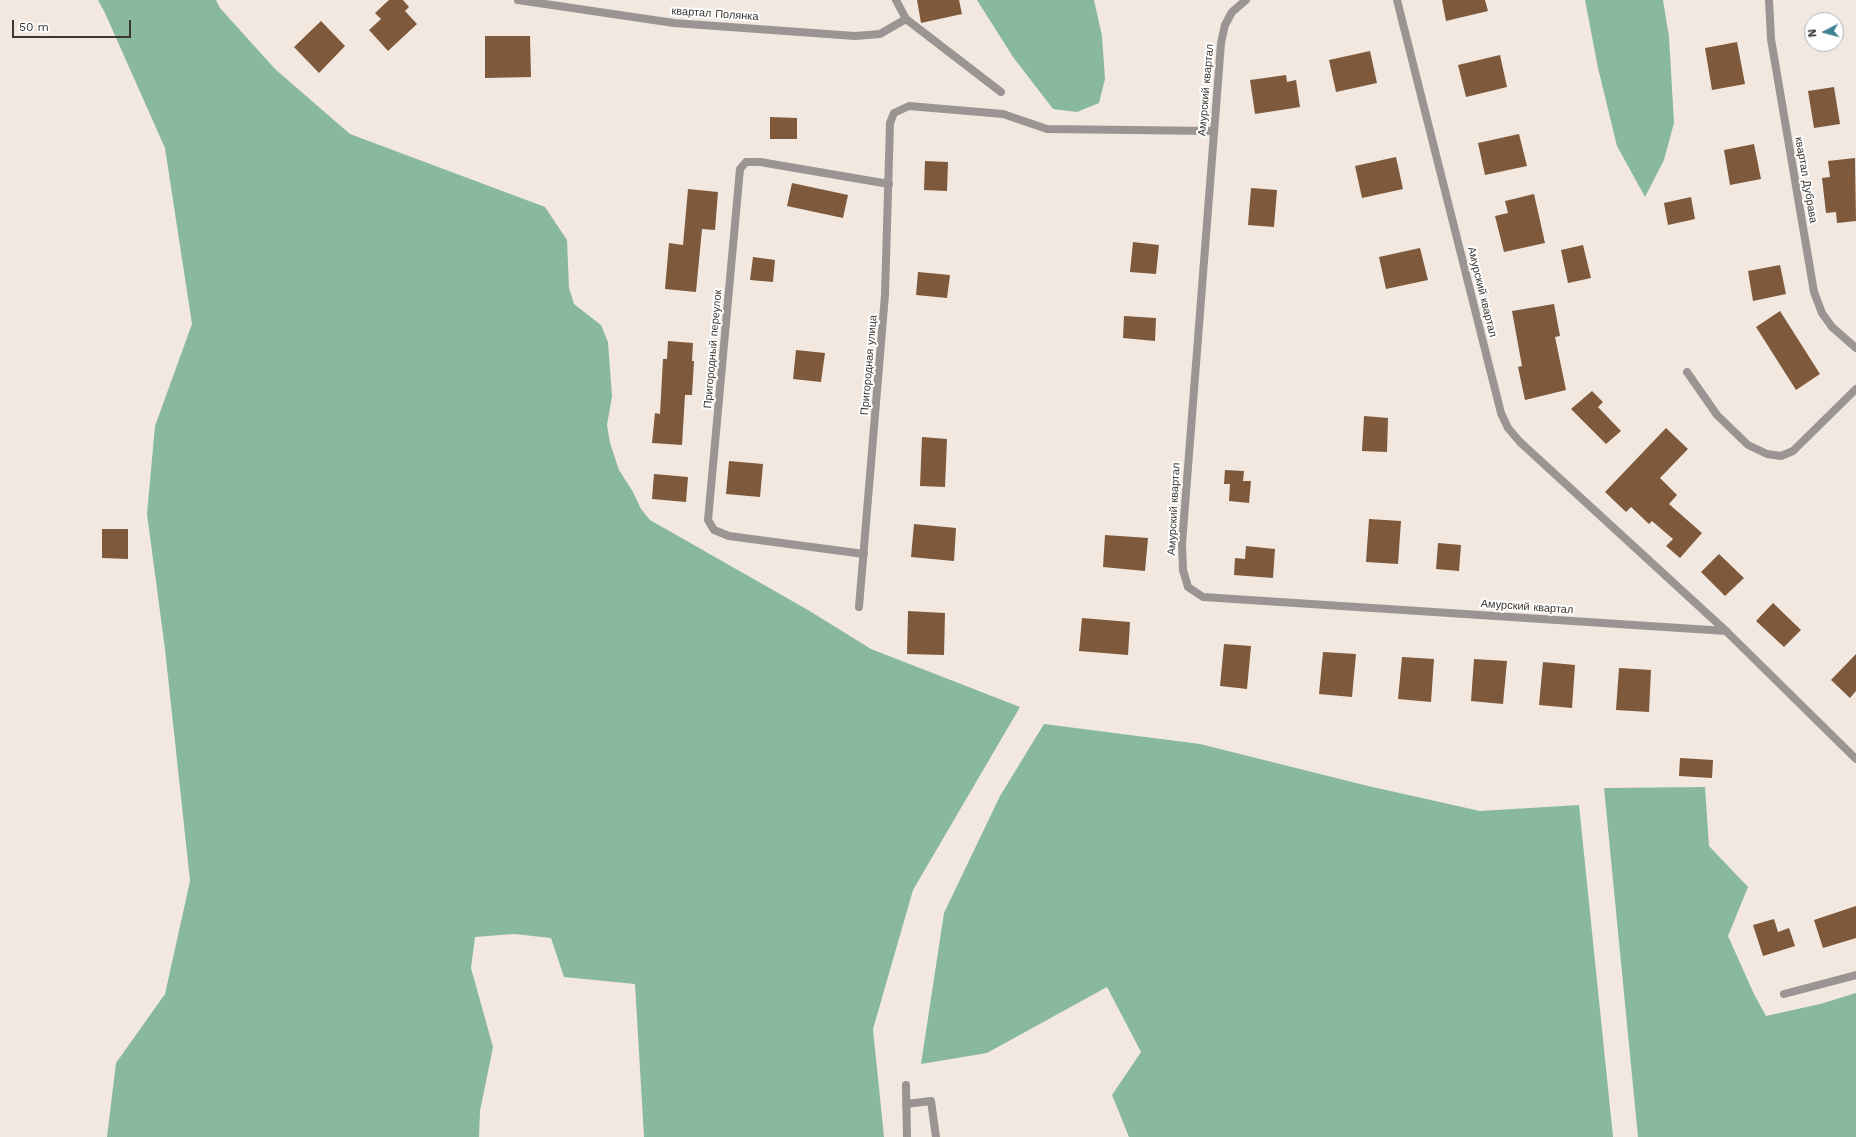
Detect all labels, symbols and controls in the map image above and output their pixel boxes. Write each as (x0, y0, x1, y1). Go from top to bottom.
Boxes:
street label: квартал Полянка (671, 4, 759, 24)
scale bar (14, 12, 133, 38)
north arrow (1804, 12, 1844, 52)
text: 50 m (19, 20, 49, 34)
text: N (1806, 28, 1819, 38)
street label: Амурский квартал (1195, 43, 1217, 137)
street label: квартал Дубрава (1792, 136, 1820, 224)
street label: Амурский квартал (1464, 245, 1500, 339)
street label: Пригородный переулок (701, 289, 725, 409)
street label: Пригородная улица (858, 314, 880, 416)
street label: Амурский квартал (1165, 462, 1183, 556)
street label: Амурский квартал (1480, 597, 1574, 617)

